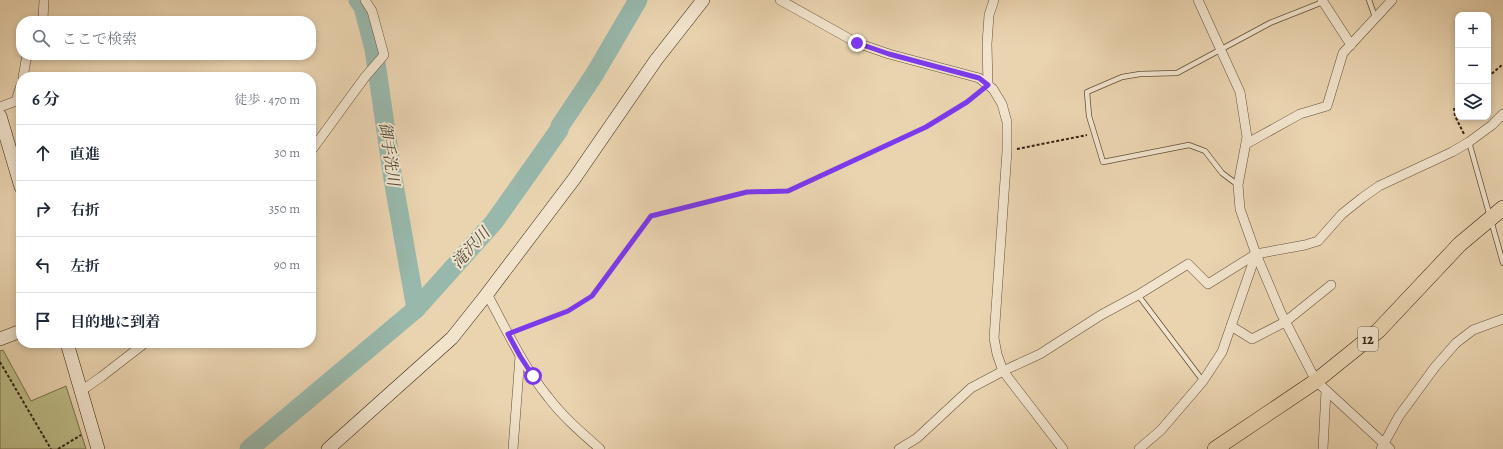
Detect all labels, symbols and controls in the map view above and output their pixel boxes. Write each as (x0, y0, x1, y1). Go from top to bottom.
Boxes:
map controls (1455, 12, 1491, 120)
button: + (1455, 12, 1491, 48)
search box (16, 16, 316, 60)
icon: search (30, 27, 52, 49)
text: ここで検索 (62, 29, 137, 49)
route end (848, 34, 866, 52)
button: − (1455, 48, 1491, 84)
button: layers (1455, 84, 1491, 120)
text: 6 分 (32, 88, 60, 111)
text: 徒歩 · 470 m (235, 91, 300, 108)
water label: 御手洗川 (374, 121, 405, 189)
icon: ahead (32, 142, 54, 164)
text: 直進 (70, 144, 100, 164)
text: 30 m (274, 144, 300, 161)
icon: right (32, 198, 54, 220)
text: 右折 (70, 200, 100, 220)
text: 350 m (269, 200, 300, 217)
water label: 滝沢川 (447, 221, 497, 273)
icon: left (32, 254, 54, 276)
text: 左折 (70, 256, 100, 276)
text: 90 m (274, 256, 300, 273)
icon: arrive (32, 310, 54, 332)
text: 目的地に到着 (70, 312, 160, 332)
road number: 12 (1358, 327, 1378, 351)
route start (524, 367, 542, 385)

